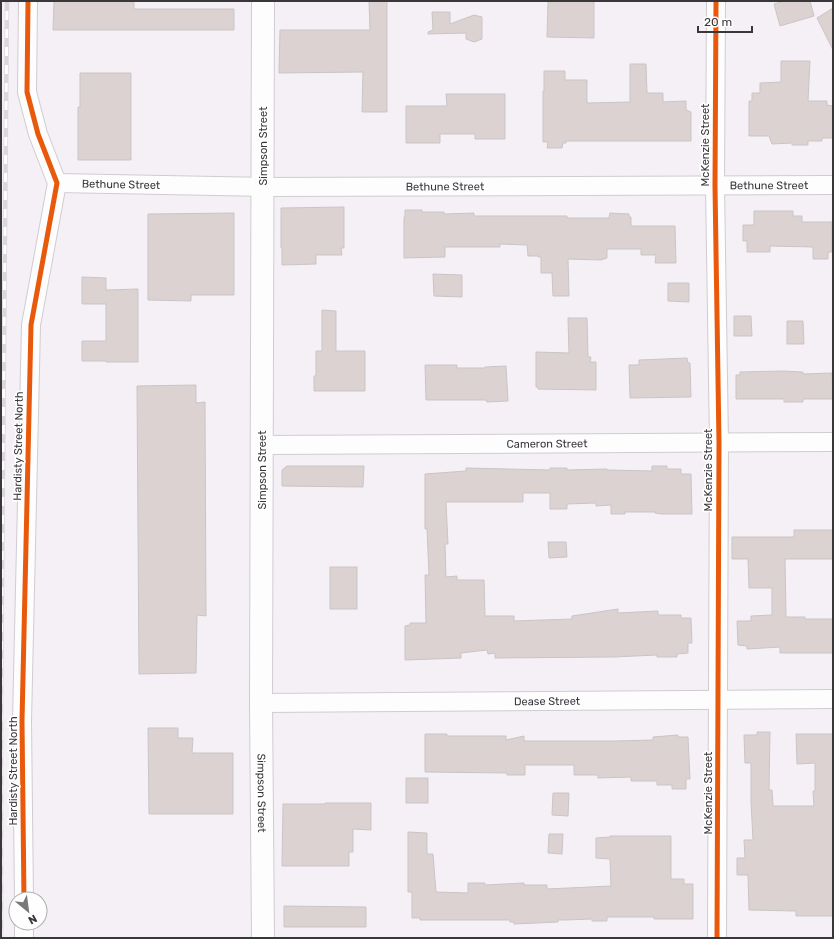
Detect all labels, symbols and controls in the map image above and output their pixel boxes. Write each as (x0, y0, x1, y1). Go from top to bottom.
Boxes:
scale bar (698, 8, 752, 34)
text: 20 m (704, 15, 732, 29)
street label: McKenzie Street (699, 103, 712, 186)
street label: Simpson Street (257, 106, 270, 185)
street label: Bethune Street (82, 177, 161, 192)
street label: Bethune Street (730, 179, 809, 192)
street label: Bethune Street (406, 180, 485, 193)
street label: Hardisty Street North (11, 391, 26, 501)
street label: McKenzie Street (702, 428, 715, 511)
street label: Simpson Street (256, 430, 269, 509)
street label: Cameron Street (506, 437, 588, 451)
street label: Dease Street (514, 695, 581, 708)
street label: Hardisty Street North (7, 716, 20, 826)
street label: McKenzie Street (702, 751, 715, 834)
street label: Simpson Street (254, 753, 268, 833)
north arrow (8, 891, 48, 931)
text: N (26, 912, 39, 927)

